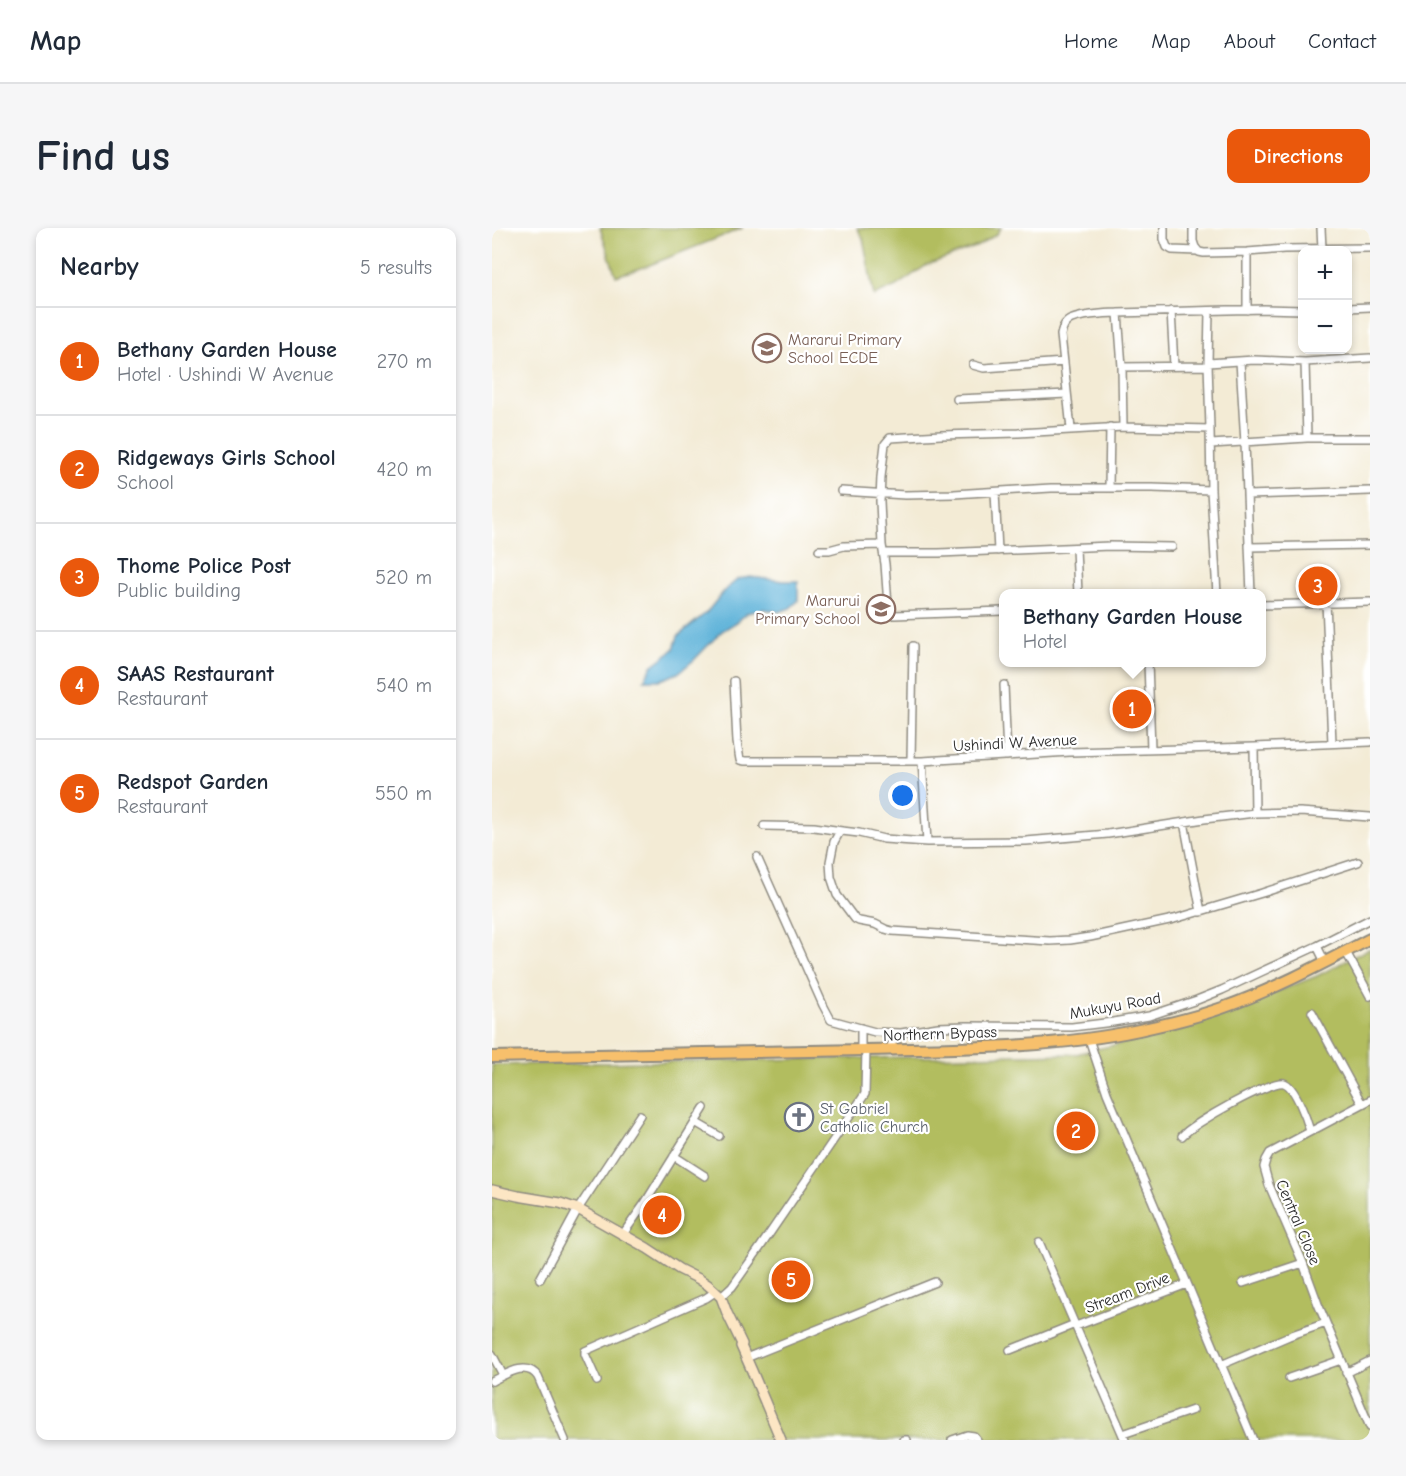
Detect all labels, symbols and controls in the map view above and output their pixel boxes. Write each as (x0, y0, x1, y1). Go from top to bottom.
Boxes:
text: Map (30, 25, 81, 57)
text: Home (1064, 29, 1118, 53)
text: Map (1151, 29, 1191, 53)
text: About (1224, 29, 1275, 53)
text: Contact (1308, 29, 1376, 53)
button: Directions (1227, 129, 1370, 183)
text: Find us (36, 132, 170, 181)
map controls (1298, 246, 1352, 354)
button: + (1298, 246, 1352, 300)
text: Nearby (60, 252, 139, 282)
text: 5 results (360, 256, 432, 279)
button: − (1298, 300, 1352, 354)
place label: Mararui Primary School ECDE (788, 331, 902, 367)
school or university icon: Mararui Primary School ECDE (751, 332, 783, 364)
text: Bethany Garden House (117, 337, 337, 363)
text: 1 (76, 350, 83, 373)
text: 270 m (377, 350, 432, 373)
text: Hotel · Ushindi W Avenue (117, 363, 333, 386)
text: Ridgeways Girls School (117, 445, 336, 471)
text: 2 (75, 458, 84, 481)
text: 420 m (376, 458, 432, 481)
text: School (117, 471, 174, 494)
text: Thome Police Post (117, 553, 291, 579)
pin: 3 (1298, 564, 1338, 608)
text: 3 (75, 566, 84, 589)
text: 520 m (375, 566, 432, 589)
text: Public building (117, 579, 241, 602)
popup (999, 589, 1266, 667)
place label: Marurui Primary School (755, 592, 860, 628)
school or university icon: Marurui Primary School (865, 593, 897, 625)
text: Bethany Garden House (1023, 604, 1242, 630)
text: Hotel (1023, 630, 1067, 653)
text: SAAS Restaurant (117, 661, 274, 687)
text: 4 (75, 674, 84, 697)
text: 540 m (376, 674, 432, 697)
pin: 1 (1112, 686, 1152, 732)
text: Restaurant (117, 687, 207, 710)
street label: Ushindi W Avenue (953, 731, 1078, 755)
text: Redspot Garden (117, 769, 268, 795)
your location (888, 781, 917, 810)
text: 5 (74, 782, 85, 805)
text: 550 m (375, 782, 432, 805)
text: Restaurant (117, 795, 207, 818)
street label: Mukuyu Road (1068, 989, 1162, 1023)
street label: Northern Bypass (883, 1023, 998, 1045)
place label: St Gabriel Catholic Church (820, 1100, 929, 1136)
church icon: St Gabriel Catholic Church (783, 1101, 815, 1133)
pin: 2 (1056, 1108, 1096, 1154)
street label: Central Close (1272, 1177, 1324, 1268)
pin: 4 (642, 1192, 682, 1238)
pin: 5 (772, 1258, 810, 1302)
street label: Stream Drive (1083, 1269, 1172, 1317)

